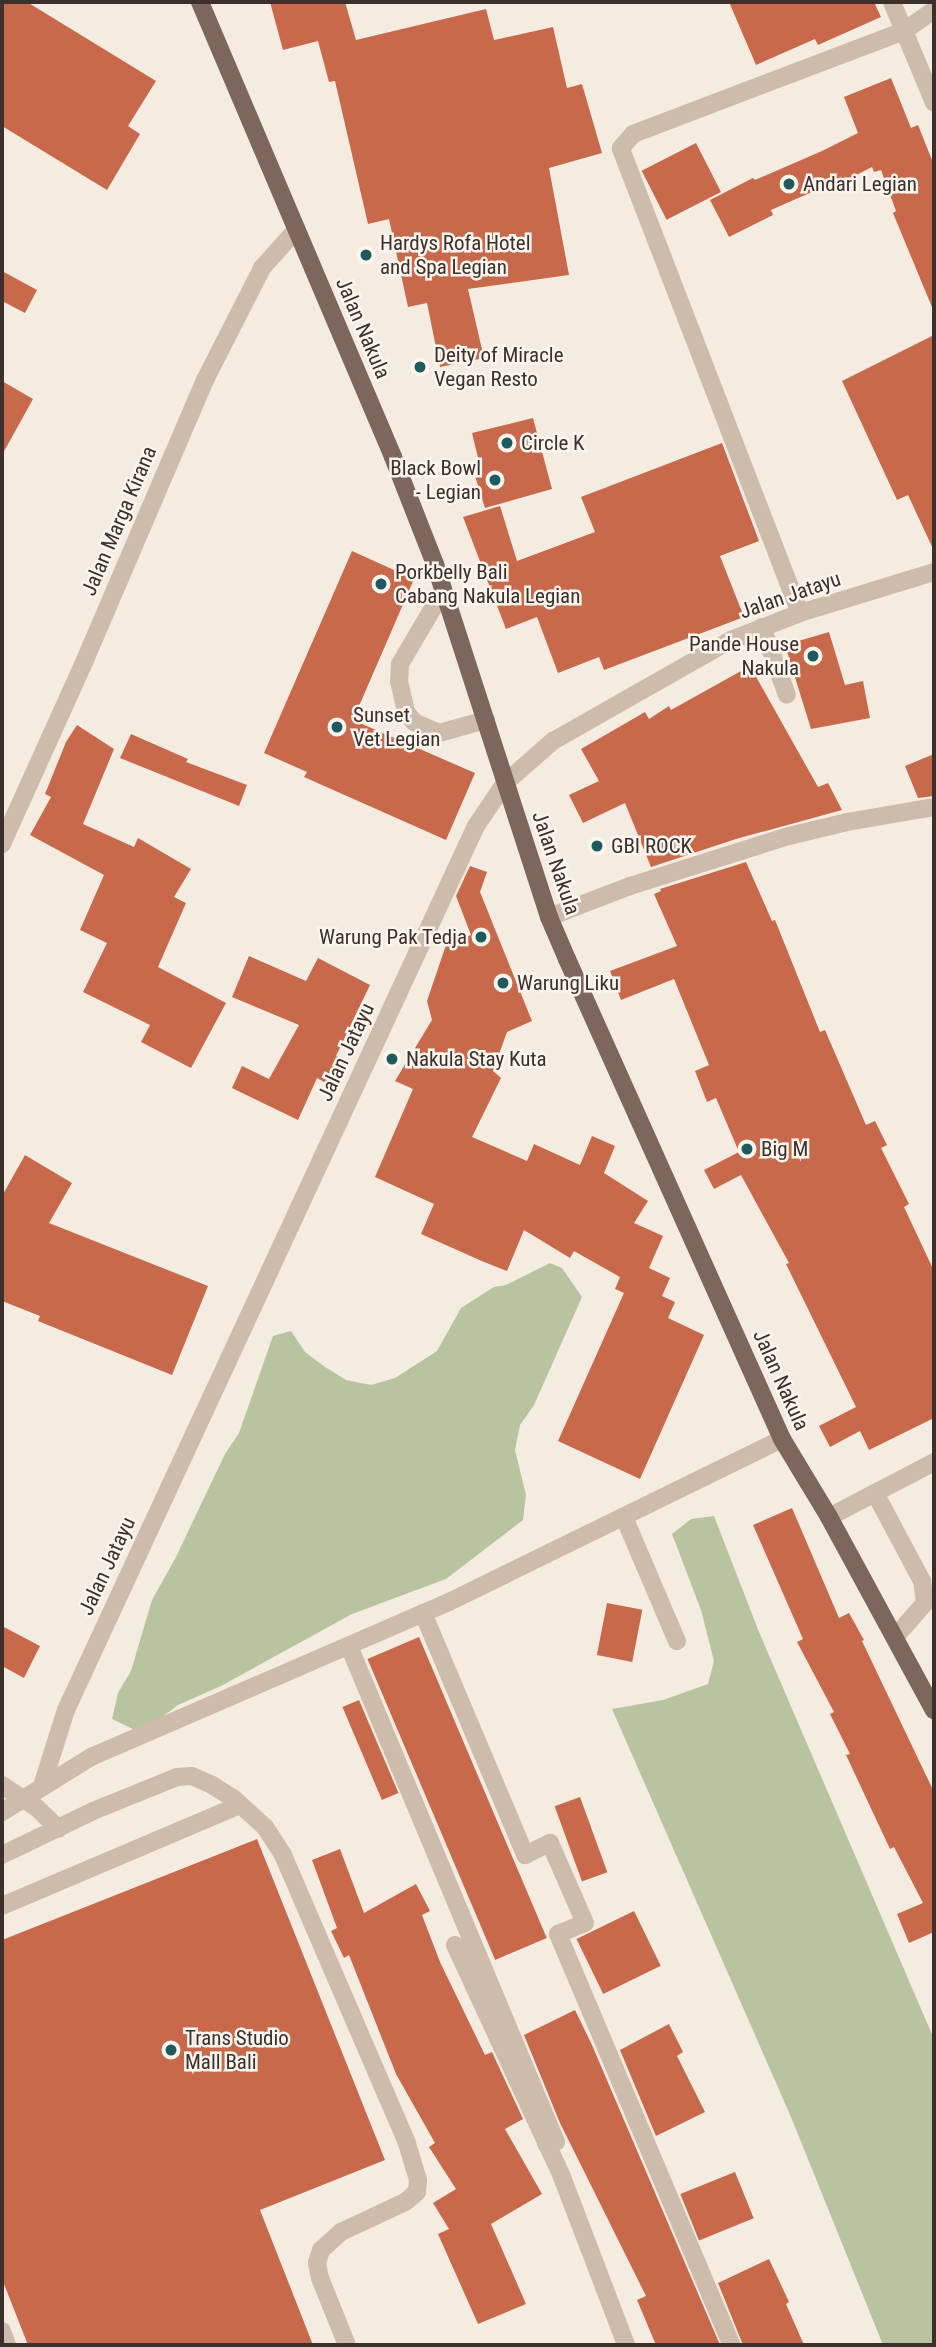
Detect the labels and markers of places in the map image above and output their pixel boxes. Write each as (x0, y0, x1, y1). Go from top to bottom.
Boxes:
place label: Andari Legian (803, 171, 917, 197)
marker: Andari Legian (781, 176, 797, 192)
place label: Hardys Rofa Hotel and Spa Legian (380, 230, 530, 280)
marker: Hardys Rofa Hotel and Spa Legian (358, 247, 374, 263)
place label: Deity of Miracle Vegan Resto (434, 342, 564, 392)
marker: Deity of Miracle Vegan Resto (412, 359, 428, 375)
place label: Circle K (521, 430, 585, 456)
marker: Circle K (499, 435, 515, 451)
place label: Black Bowl - Legian (390, 455, 481, 505)
marker: Black Bowl - Legian (487, 472, 503, 488)
place label: Porkbelly Bali Cabang Nakula Legian (395, 559, 580, 609)
marker: Porkbelly Bali Cabang Nakula Legian (373, 576, 389, 592)
place label: Pande House Nakula (689, 631, 799, 681)
marker: Pande House Nakula (805, 648, 821, 664)
place label: Sunset Vet Legian (353, 702, 440, 752)
marker: Sunset Vet Legian (327, 717, 347, 737)
place label: GBI ROCK (611, 833, 692, 859)
marker: GBI ROCK (589, 838, 605, 854)
place label: Warung Pak Tedja (319, 924, 467, 950)
marker: Warung Pak Tedja (473, 929, 489, 945)
place label: Warung Liku (517, 970, 619, 996)
marker: Warung Liku (495, 975, 511, 991)
place label: Nakula Stay Kuta (406, 1046, 547, 1072)
marker: Nakula Stay Kuta (384, 1051, 400, 1067)
place label: Big M (761, 1136, 808, 1162)
marker: Big M (739, 1141, 755, 1157)
place label: Trans Studio Mall Bali (185, 2025, 289, 2075)
marker: Trans Studio Mall Bali (163, 2042, 179, 2058)

